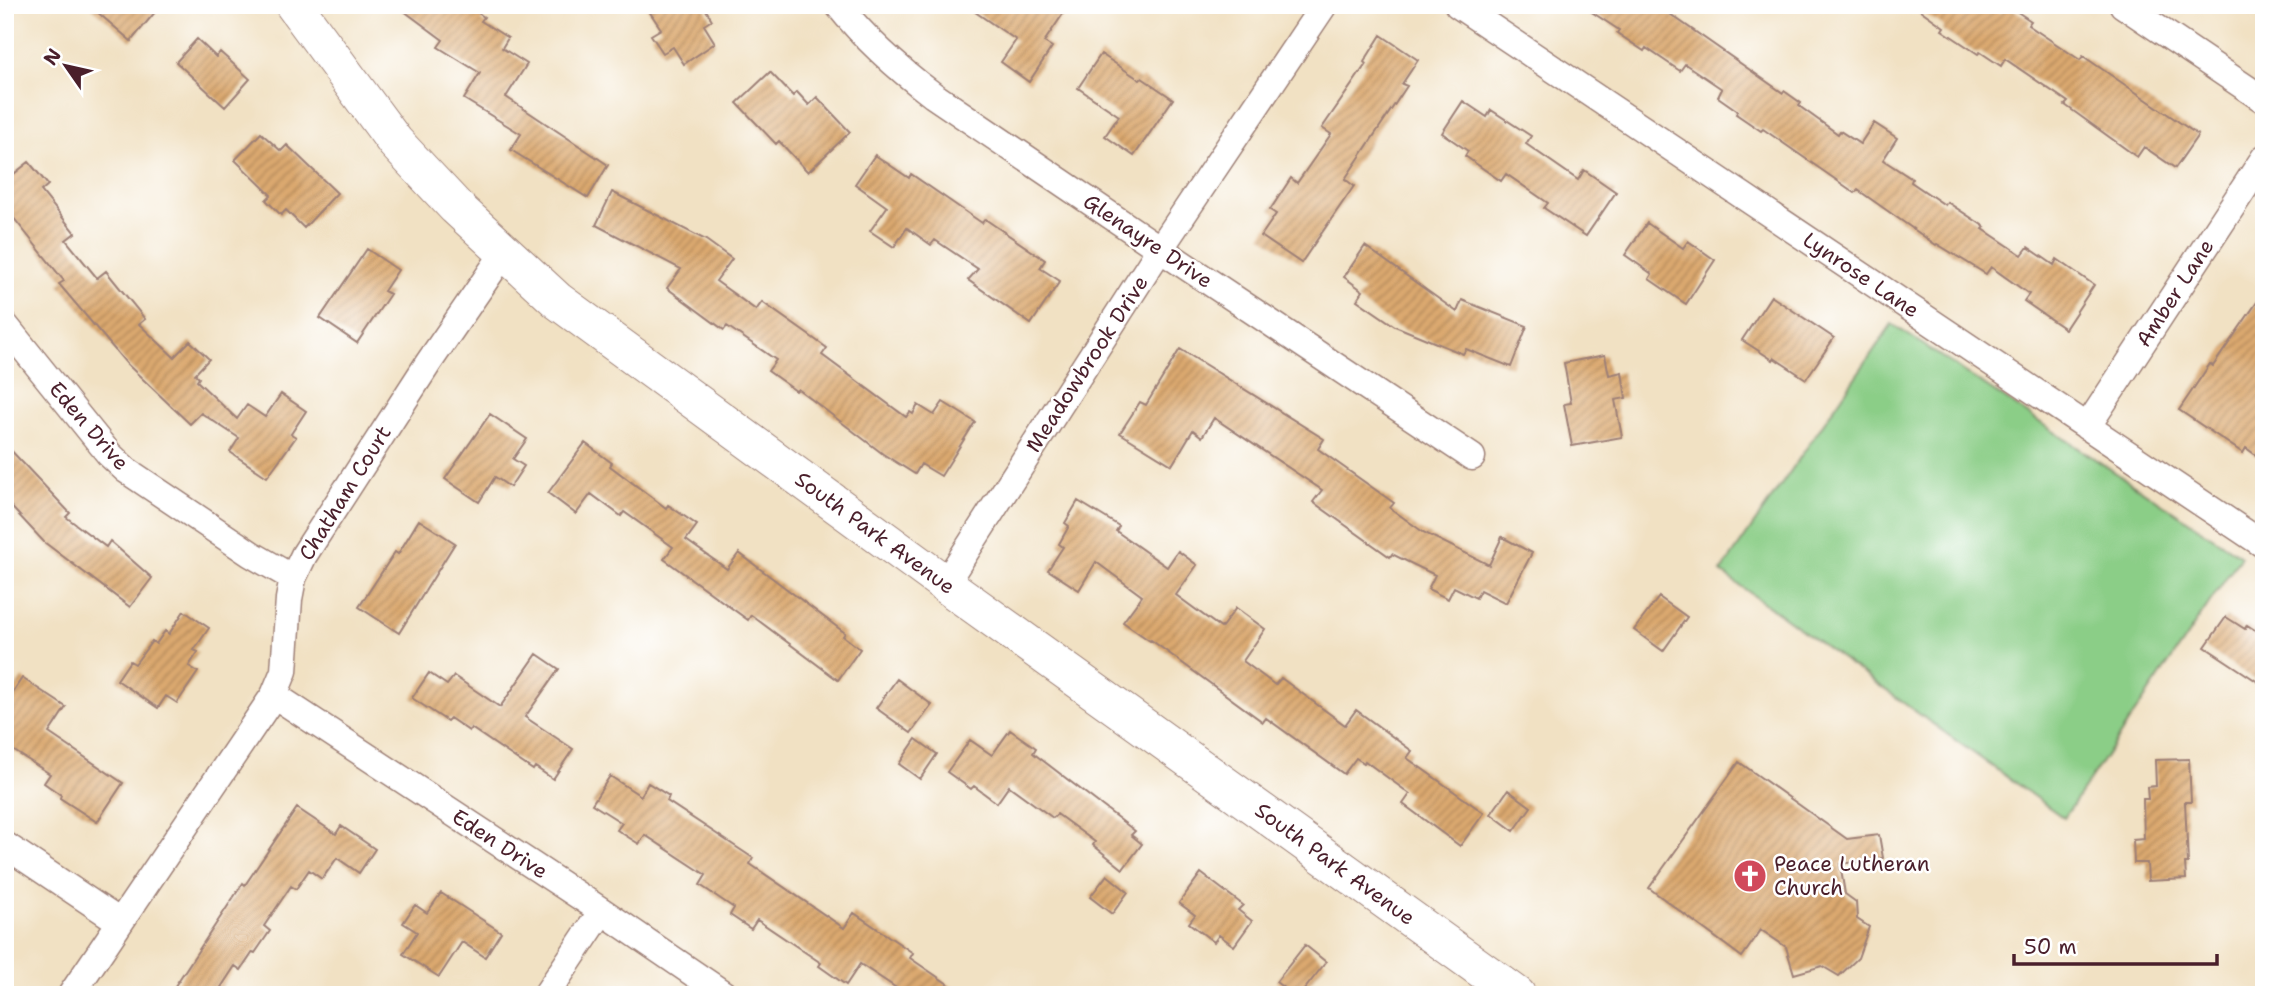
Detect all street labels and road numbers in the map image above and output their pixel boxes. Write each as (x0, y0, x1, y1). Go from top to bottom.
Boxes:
street label: Glenayre Drive (1078, 187, 1218, 295)
street label: Lynrose Lane (1797, 226, 1925, 324)
street label: Amber Lane (2130, 234, 2220, 352)
street label: Meadowbrook Drive (1019, 270, 1155, 458)
street label: Eden Drive (43, 376, 135, 476)
street label: Chatham Court (292, 420, 398, 566)
street label: South Park Avenue (789, 465, 961, 601)
street label: South Park Avenue (1249, 796, 1421, 932)
street label: Eden Drive (447, 803, 553, 885)

